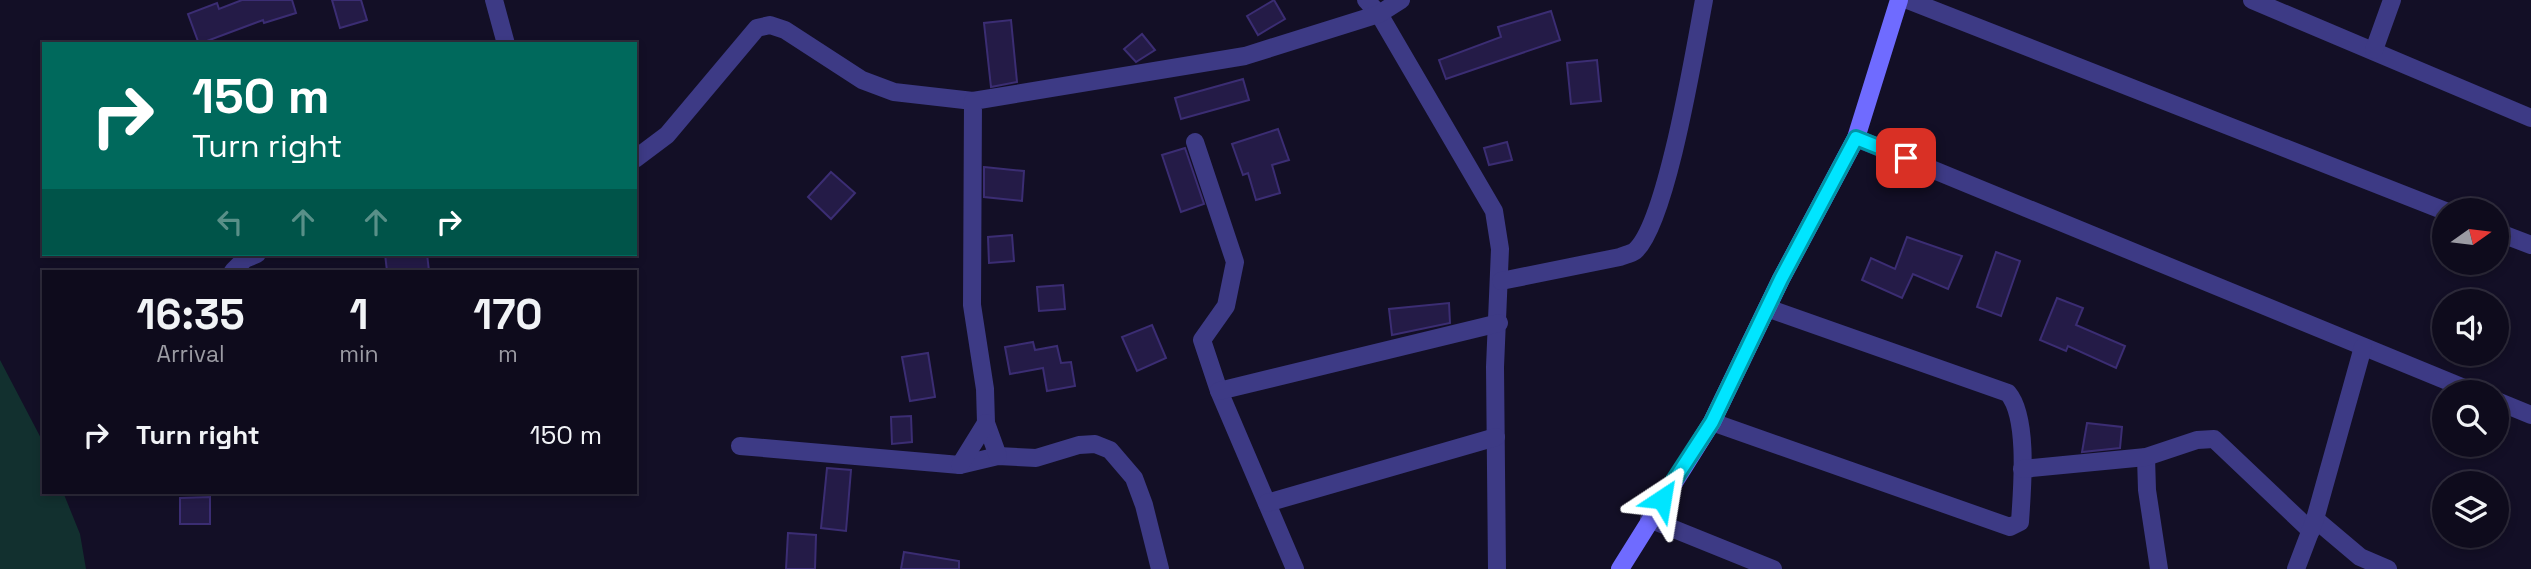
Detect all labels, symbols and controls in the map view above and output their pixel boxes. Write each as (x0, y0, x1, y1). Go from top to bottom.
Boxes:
text: 150 m (192, 65, 330, 127)
icon: right (77, 70, 168, 161)
text: Turn right (192, 126, 342, 166)
pin (1876, 128, 1936, 188)
icon: arrive (1887, 139, 1925, 177)
north arrow (2432, 198, 2510, 275)
map controls (2432, 198, 2509, 548)
icon: left (211, 203, 249, 241)
icon: ahead (284, 203, 322, 241)
icon: ahead (357, 203, 395, 241)
icon: right (430, 203, 468, 241)
text: 16:35 (136, 288, 245, 341)
text: 1 (349, 288, 368, 341)
text: 170 (473, 288, 542, 341)
button: sound (2432, 289, 2509, 366)
text: Arrival (156, 339, 225, 369)
text: min (339, 339, 379, 369)
text: m (498, 339, 518, 369)
button: search (2432, 380, 2509, 457)
icon: right (77, 416, 115, 454)
text: Turn right (136, 418, 260, 452)
text: 150 m (530, 418, 602, 452)
position arrow (1625, 462, 1699, 536)
button: layers (2432, 471, 2509, 548)

